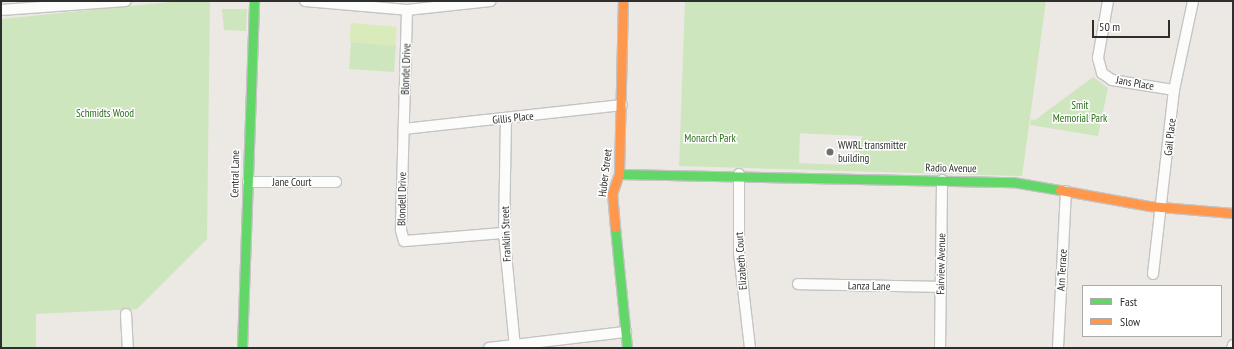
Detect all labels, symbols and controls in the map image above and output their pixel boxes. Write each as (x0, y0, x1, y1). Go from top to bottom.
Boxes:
scale bar (1094, 12, 1172, 38)
text: 50 m (1099, 19, 1120, 34)
street label: Blondel Drive (399, 43, 413, 95)
street label: Jans Place (1115, 73, 1155, 93)
park label: Smit Memorial Park (1053, 99, 1107, 125)
park label: Schmidts Wood (76, 106, 134, 120)
street label: Gillis Place (492, 109, 534, 127)
street label: Gail Place (1161, 118, 1179, 156)
park label: Monarch Park (684, 131, 736, 145)
place label: WWRL transmitter building (838, 139, 907, 165)
marker: WWRL transmitter building (825, 147, 835, 157)
street label: Huber Street (596, 148, 614, 198)
street label: Central Lane (228, 150, 242, 198)
street label: Radio Avenue (925, 161, 977, 175)
street label: Blondell Drive (395, 172, 409, 226)
street label: Jane Court (272, 175, 312, 189)
street label: Franklin Street (498, 206, 514, 262)
street label: Elizabeth Court (732, 232, 750, 290)
street label: Fairview Avenue (934, 233, 948, 295)
street label: Arn Terrace (1054, 248, 1070, 292)
street label: Lanza Lane (848, 279, 890, 293)
legend (1082, 285, 1222, 337)
text: Fast (1120, 294, 1137, 309)
text: Slow (1120, 314, 1140, 329)

